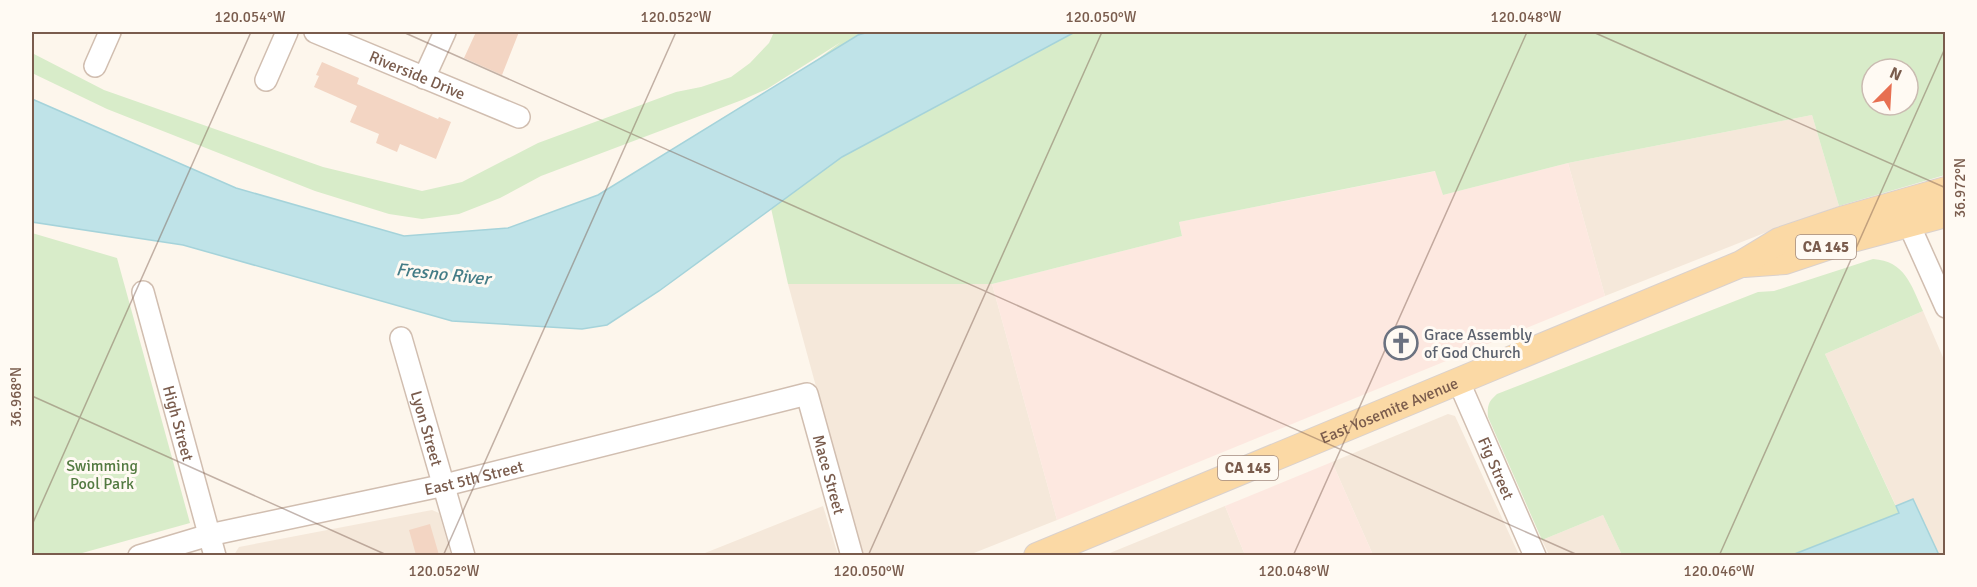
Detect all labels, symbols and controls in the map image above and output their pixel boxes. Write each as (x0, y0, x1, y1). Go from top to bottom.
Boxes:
text: 120.054°W (215, 8, 286, 26)
text: 120.052°W (641, 8, 712, 26)
text: 120.050°W (1066, 8, 1137, 26)
text: 120.048°W (1491, 8, 1562, 26)
street label: Riverside Drive (366, 47, 468, 104)
north arrow (1860, 57, 1920, 117)
text: N (1887, 63, 1905, 86)
text: 36.972°N (1951, 158, 1969, 218)
road number: CA 145 (1796, 235, 1856, 259)
water label: Fresno River (395, 258, 493, 290)
church icon: Grace Assembly of God Church (1383, 325, 1419, 361)
place label: Grace Assembly of God Church (1424, 325, 1533, 363)
text: 36.968°N (7, 367, 25, 427)
street label: East Yosemite Avenue (1317, 373, 1461, 449)
street label: High Street (158, 383, 198, 464)
street label: Lyon Street (406, 389, 447, 469)
street label: Mace Street (808, 433, 849, 517)
street label: Fig Street (1473, 434, 1518, 503)
park label: Swimming Pool Park (66, 456, 138, 494)
road number: CA 145 (1218, 456, 1278, 480)
street label: East 5th Street (423, 457, 526, 500)
text: 120.052°W (409, 562, 480, 580)
text: 120.050°W (834, 562, 905, 580)
text: 120.048°W (1259, 562, 1330, 580)
text: 120.046°W (1684, 562, 1755, 580)

